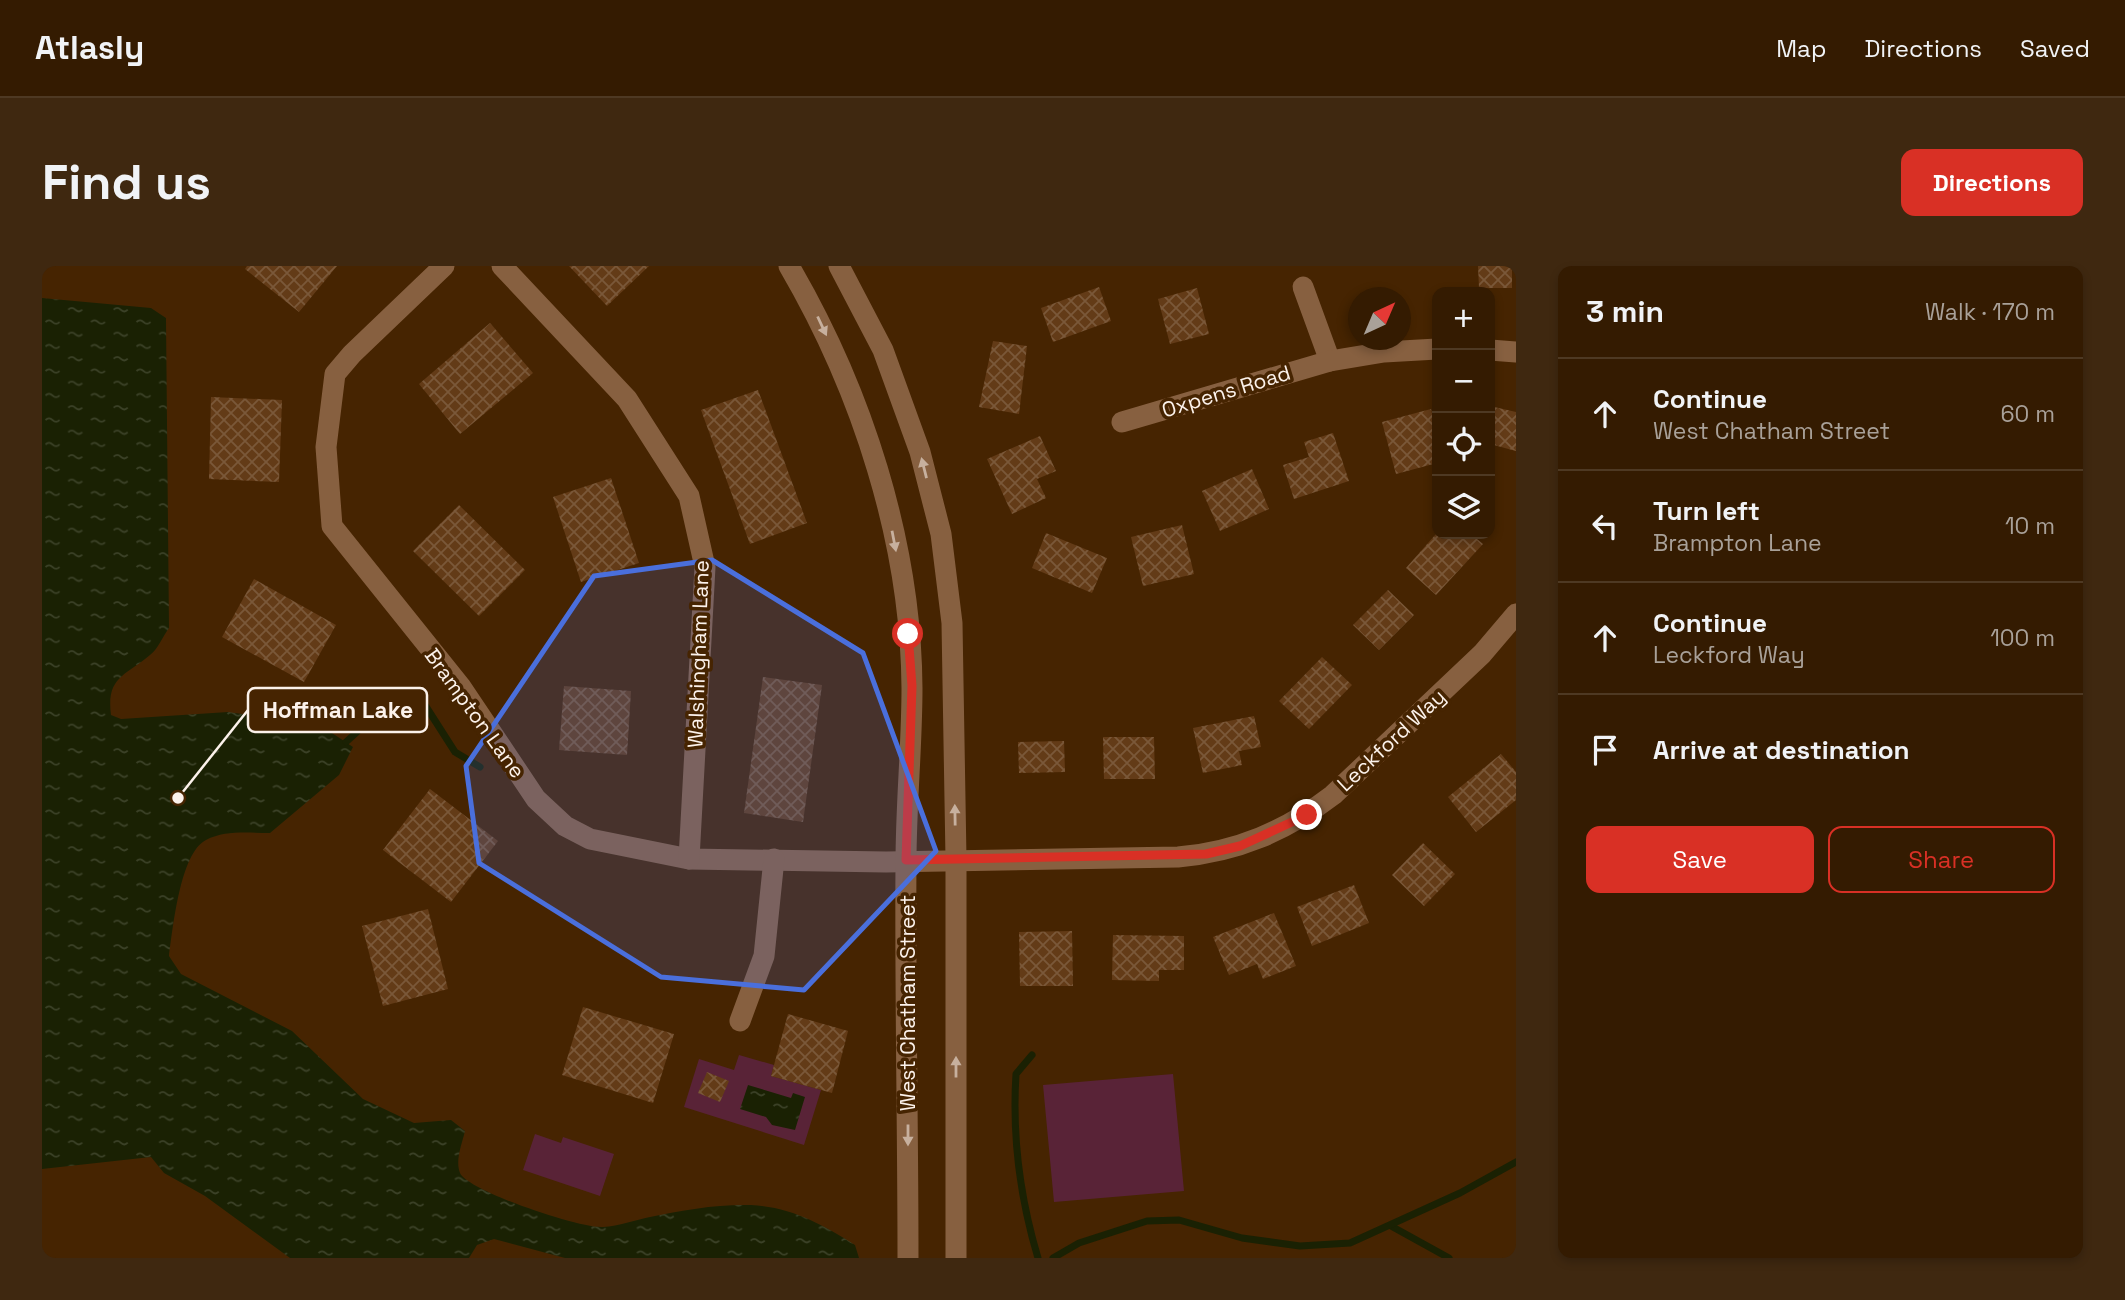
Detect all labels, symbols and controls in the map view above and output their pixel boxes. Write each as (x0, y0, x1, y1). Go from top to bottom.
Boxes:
text: Atlasly (35, 27, 144, 69)
text: Map (1776, 33, 1826, 64)
text: Directions (1864, 33, 1982, 64)
text: Saved (2020, 33, 2090, 64)
button: Directions (1901, 149, 2083, 216)
text: Find us (42, 151, 211, 213)
north arrow (1348, 287, 1411, 350)
map controls (1432, 287, 1495, 539)
button: + (1432, 287, 1495, 350)
text: 3 min (1586, 292, 1664, 331)
text: Walk · 170 m (1925, 297, 2055, 327)
one-way arrow (816, 316, 828, 336)
button: − (1432, 350, 1495, 413)
street label: Oxpens Road (1158, 359, 1294, 423)
text: Continue (1653, 382, 1767, 416)
icon: ahead (1586, 395, 1624, 433)
text: 60 m (2000, 399, 2055, 429)
button: locate (1432, 413, 1495, 476)
text: West Chatham Street (1653, 416, 1890, 446)
one-way arrow (918, 457, 929, 479)
button: layers (1432, 476, 1495, 539)
text: Turn left (1653, 494, 1760, 528)
icon: left (1586, 507, 1624, 545)
text: 10 m (2005, 511, 2055, 541)
text: Brampton Lane (1653, 528, 1822, 558)
one-way arrow (889, 530, 900, 552)
street label: Walshingham Lane (681, 560, 715, 748)
text: Continue (1653, 606, 1767, 640)
route start (892, 618, 923, 649)
icon: ahead (1586, 619, 1624, 657)
text: 100 m (1990, 623, 2055, 653)
text: Leckford Way (1653, 640, 1805, 670)
street label: Brampton Lane (419, 643, 531, 783)
street label: Leckford Way (1331, 683, 1451, 797)
callout: Hoffman Lake (248, 688, 427, 732)
text: Hoffman Lake (263, 695, 413, 725)
icon: arrive (1586, 731, 1624, 769)
text: Arrive at destination (1653, 733, 1910, 767)
route end (1291, 799, 1322, 830)
one-way arrow (950, 804, 961, 826)
button: Save (1586, 826, 1814, 893)
button: Share (1828, 826, 2055, 893)
street label: West Chatham Street (894, 895, 921, 1111)
one-way arrow (950, 1056, 962, 1078)
one-way arrow (902, 1124, 914, 1146)

